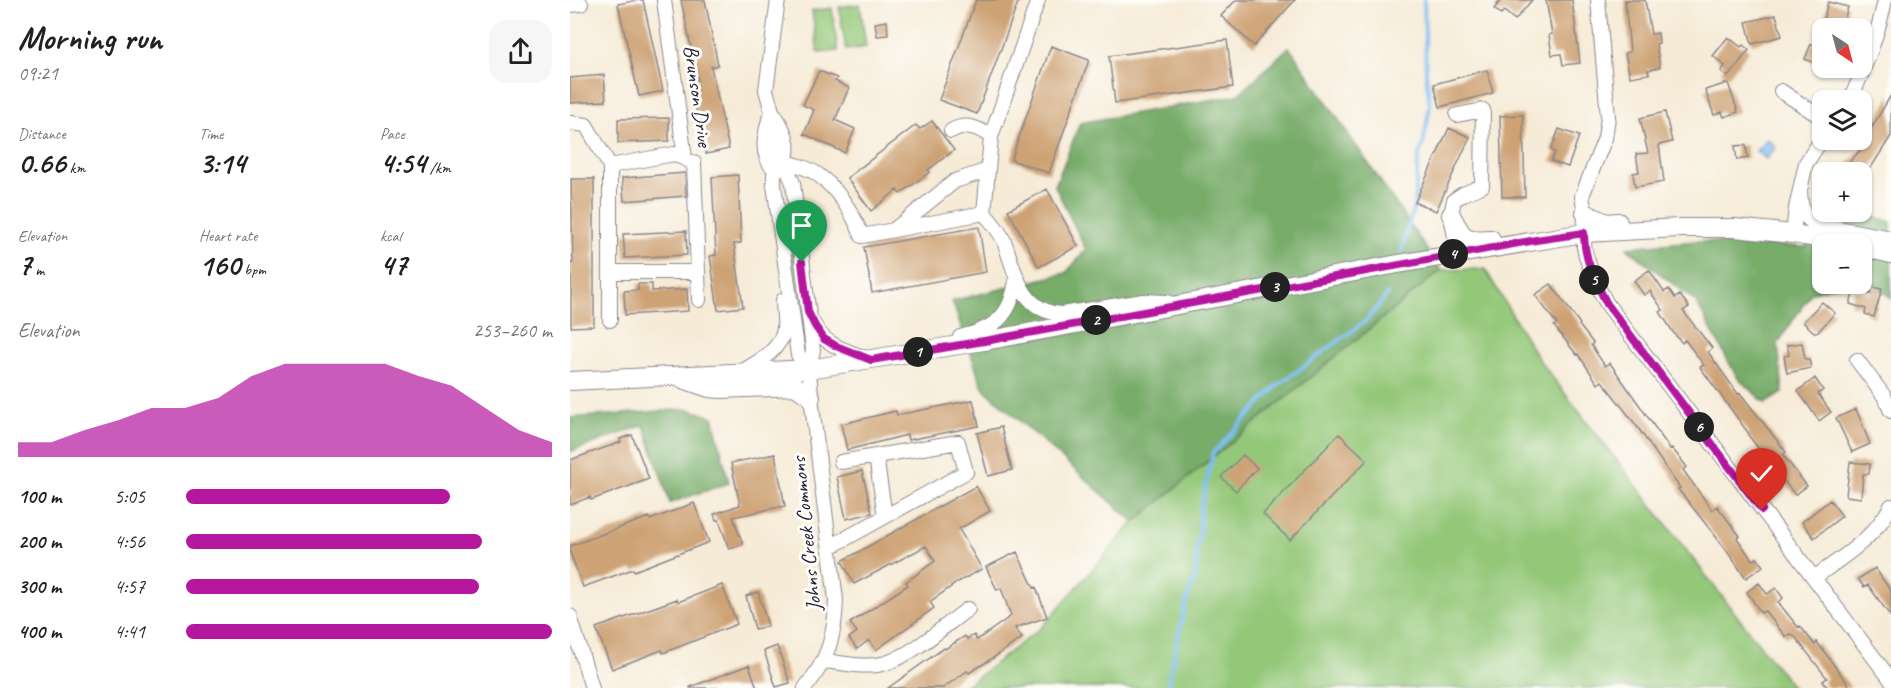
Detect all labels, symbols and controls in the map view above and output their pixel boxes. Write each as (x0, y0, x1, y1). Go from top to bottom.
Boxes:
text: Morning run (18, 17, 162, 59)
north arrow (1812, 18, 1872, 78)
map controls (1812, 18, 1872, 294)
button: share (489, 20, 552, 83)
street label: Brunson Drive (678, 44, 718, 151)
text: 09:21 (18, 61, 58, 86)
button: layers (1812, 90, 1872, 150)
text: Distance (18, 124, 66, 144)
text: Time (199, 124, 223, 144)
text: Pace (380, 124, 405, 144)
text: 0.66 (18, 144, 66, 182)
text: 3:14 (199, 144, 245, 182)
text: 4:54 (380, 144, 426, 182)
text: km (66, 158, 85, 178)
text: /km (426, 158, 451, 178)
button: + (1812, 162, 1872, 222)
pin (776, 200, 827, 262)
icon: arrive (785, 209, 818, 242)
text: Elevation (18, 226, 67, 246)
text: Heart rate (199, 226, 257, 246)
text: kcal (380, 226, 401, 246)
button: − (1812, 234, 1872, 294)
pin: 4 (1438, 239, 1468, 269)
text: 4 (1449, 244, 1457, 264)
text: 7 (18, 246, 31, 284)
text: 160 (199, 246, 240, 284)
text: 47 (380, 246, 407, 284)
text: m (31, 260, 44, 280)
text: bpm (240, 260, 266, 280)
pin: 5 (1579, 265, 1609, 295)
text: 5 (1591, 270, 1597, 290)
pin: 3 (1260, 272, 1290, 302)
text: 3 (1271, 277, 1279, 297)
pin: 2 (1081, 305, 1111, 335)
text: 2 (1092, 310, 1100, 330)
text: Elevation (18, 318, 80, 343)
text: 253–260 m (473, 318, 552, 343)
pin: 1 (903, 337, 933, 367)
text: 1 (914, 342, 922, 362)
pin: 6 (1684, 412, 1714, 442)
text: 6 (1695, 417, 1703, 437)
pin (1736, 448, 1787, 510)
street label: Johns Creek Commons (785, 454, 827, 613)
icon: check (1745, 457, 1778, 490)
text: 100 m (18, 484, 61, 509)
text: 5:05 (114, 484, 145, 509)
text: 200 m (18, 529, 61, 554)
text: 4:56 (114, 529, 145, 554)
text: 300 m (18, 574, 61, 599)
text: 4:57 (114, 574, 145, 599)
text: 400 m (18, 619, 61, 644)
text: 4:41 (114, 619, 145, 644)

